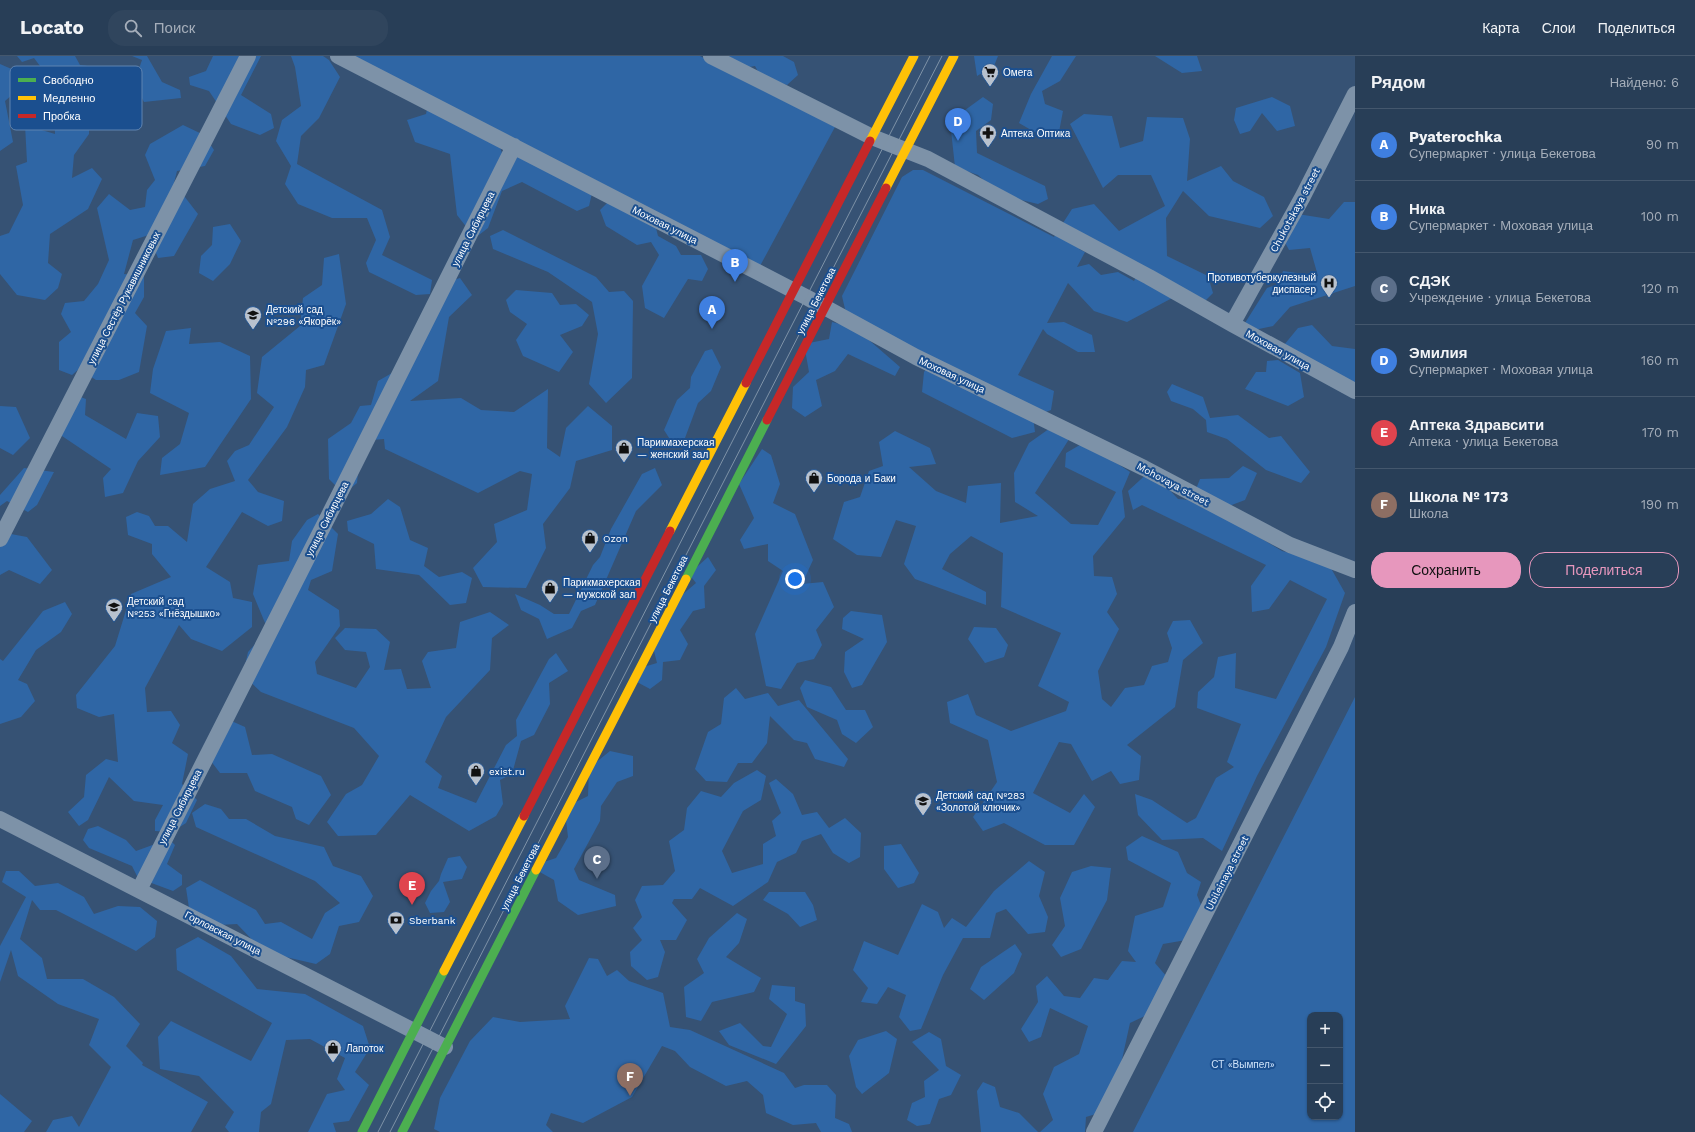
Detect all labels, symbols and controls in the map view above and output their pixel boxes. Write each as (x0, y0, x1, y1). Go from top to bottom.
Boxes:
search box (108, 10, 388, 46)
text: Locato (20, 16, 84, 39)
icon: search (122, 17, 144, 39)
text: Поиск (154, 19, 195, 37)
text: Карта (1482, 20, 1520, 36)
text: Слои (1542, 20, 1576, 36)
text: Поделиться (1598, 20, 1675, 36)
supermarket icon: Омега (980, 62, 1000, 87)
legend (10, 66, 142, 130)
place label: Омега (1003, 67, 1033, 78)
text: Рядом (1371, 72, 1426, 92)
text: Свободно (43, 74, 94, 87)
text: Найдено: 6 (1610, 75, 1679, 90)
text: Медленно (43, 92, 95, 105)
pin: D (945, 108, 971, 141)
text: Пробка (43, 110, 81, 123)
pharmacy icon: Аптека Оптика (978, 123, 998, 148)
place label: Аптека Оптика (1001, 128, 1071, 139)
text: Pyaterochka (1409, 128, 1502, 146)
text: A (1380, 137, 1388, 152)
text: 90 m (1646, 137, 1679, 152)
text: Супермаркет · улица Бекетова (1409, 146, 1596, 161)
street label: Chukotskaya street (1268, 165, 1322, 254)
street label: улица Сибирцева (449, 189, 497, 268)
text: Ника (1409, 200, 1445, 218)
street label: Моховая улица (631, 204, 700, 246)
text: B (1380, 209, 1388, 224)
text: 100 m (1641, 209, 1679, 224)
text: Супермаркет · Моховая улица (1409, 218, 1593, 233)
street label: улица Сестёр Рукавишниковых (86, 230, 162, 366)
pin: B (722, 249, 748, 282)
street label: улица Бекетова (794, 265, 838, 336)
place label: Противотуберкулезный диспасер (1207, 272, 1316, 295)
text: СДЭК (1409, 272, 1450, 290)
hospital icon: Противотуберкулезный диспасер (1319, 273, 1339, 298)
text: C (1380, 281, 1388, 296)
text: 120 m (1641, 281, 1679, 296)
text: Учреждение · улица Бекетова (1409, 290, 1591, 305)
pin: A (699, 296, 725, 329)
place label: Детский сад №296 «Якорёк» (266, 304, 341, 327)
school or university icon: Детский сад №296 «Якорёк» (243, 305, 263, 330)
street label: Моховая улица (1244, 328, 1312, 372)
text: Эмилия (1409, 344, 1468, 362)
text: D (1379, 353, 1389, 368)
text: 160 m (1641, 353, 1679, 368)
street label: Моховая улица (917, 355, 987, 395)
text: Супермаркет · Моховая улица (1409, 362, 1593, 377)
text: Аптека Здравсити (1409, 416, 1544, 434)
text: E (1380, 425, 1388, 440)
text: 170 m (1642, 425, 1679, 440)
text: Аптека · улица Бекетова (1409, 434, 1558, 449)
place label: Парикмахерская — женский зал (637, 437, 714, 460)
shop icon: Парикмахерская — женский зал (614, 438, 634, 463)
street label: Mohovaya street (1135, 460, 1212, 508)
shop icon: Борода и Баки (804, 468, 824, 493)
place label: Борода и Баки (827, 473, 896, 484)
street label: улица Сибирцева (303, 479, 351, 558)
text: Школа № 173 (1409, 488, 1508, 506)
text: F (1380, 497, 1388, 512)
text: 190 m (1641, 497, 1679, 512)
text: Школа (1409, 506, 1449, 521)
shop icon: Ozon (580, 528, 600, 553)
place label: Ozon (603, 533, 628, 544)
button: Сохранить (1371, 552, 1521, 588)
button: Поделиться (1529, 552, 1679, 588)
street label: улица Бекетова (646, 553, 690, 624)
your location (785, 569, 805, 589)
place label: Парикмахерская — мужской зал (563, 577, 640, 600)
shop icon: Парикмахерская — мужской зал (540, 578, 560, 603)
place label: Детский сад №253 «Гнёздышко» (127, 596, 220, 619)
school or university icon: Детский сад №253 «Гнёздышко» (104, 597, 124, 622)
shop icon: exist.ru (466, 761, 486, 786)
place label: exist.ru (489, 766, 525, 777)
street label: улица Сибирцева (156, 767, 204, 846)
place label: Детский сад №283 «Золотой ключик» (936, 790, 1025, 813)
school or university icon: Детский сад №283 «Золотой ключик» (913, 791, 933, 816)
street label: Ubileinaya street (1204, 833, 1251, 912)
street label: улица Бекетова (498, 841, 542, 912)
pin: C (584, 846, 610, 879)
pin: E (399, 872, 425, 905)
street label: Горловская улица (183, 909, 263, 957)
bank icon: Sberbank (386, 910, 406, 935)
place label: Sberbank (409, 915, 456, 926)
map controls (1307, 1012, 1343, 1120)
button: + (1307, 1012, 1343, 1048)
shop icon: Лапоток (323, 1038, 343, 1063)
place label: Лапоток (346, 1043, 384, 1054)
button: − (1307, 1048, 1343, 1084)
park label: СТ «Вымпел» (1211, 1059, 1275, 1070)
pin: F (617, 1063, 643, 1096)
button: locate (1307, 1084, 1343, 1120)

